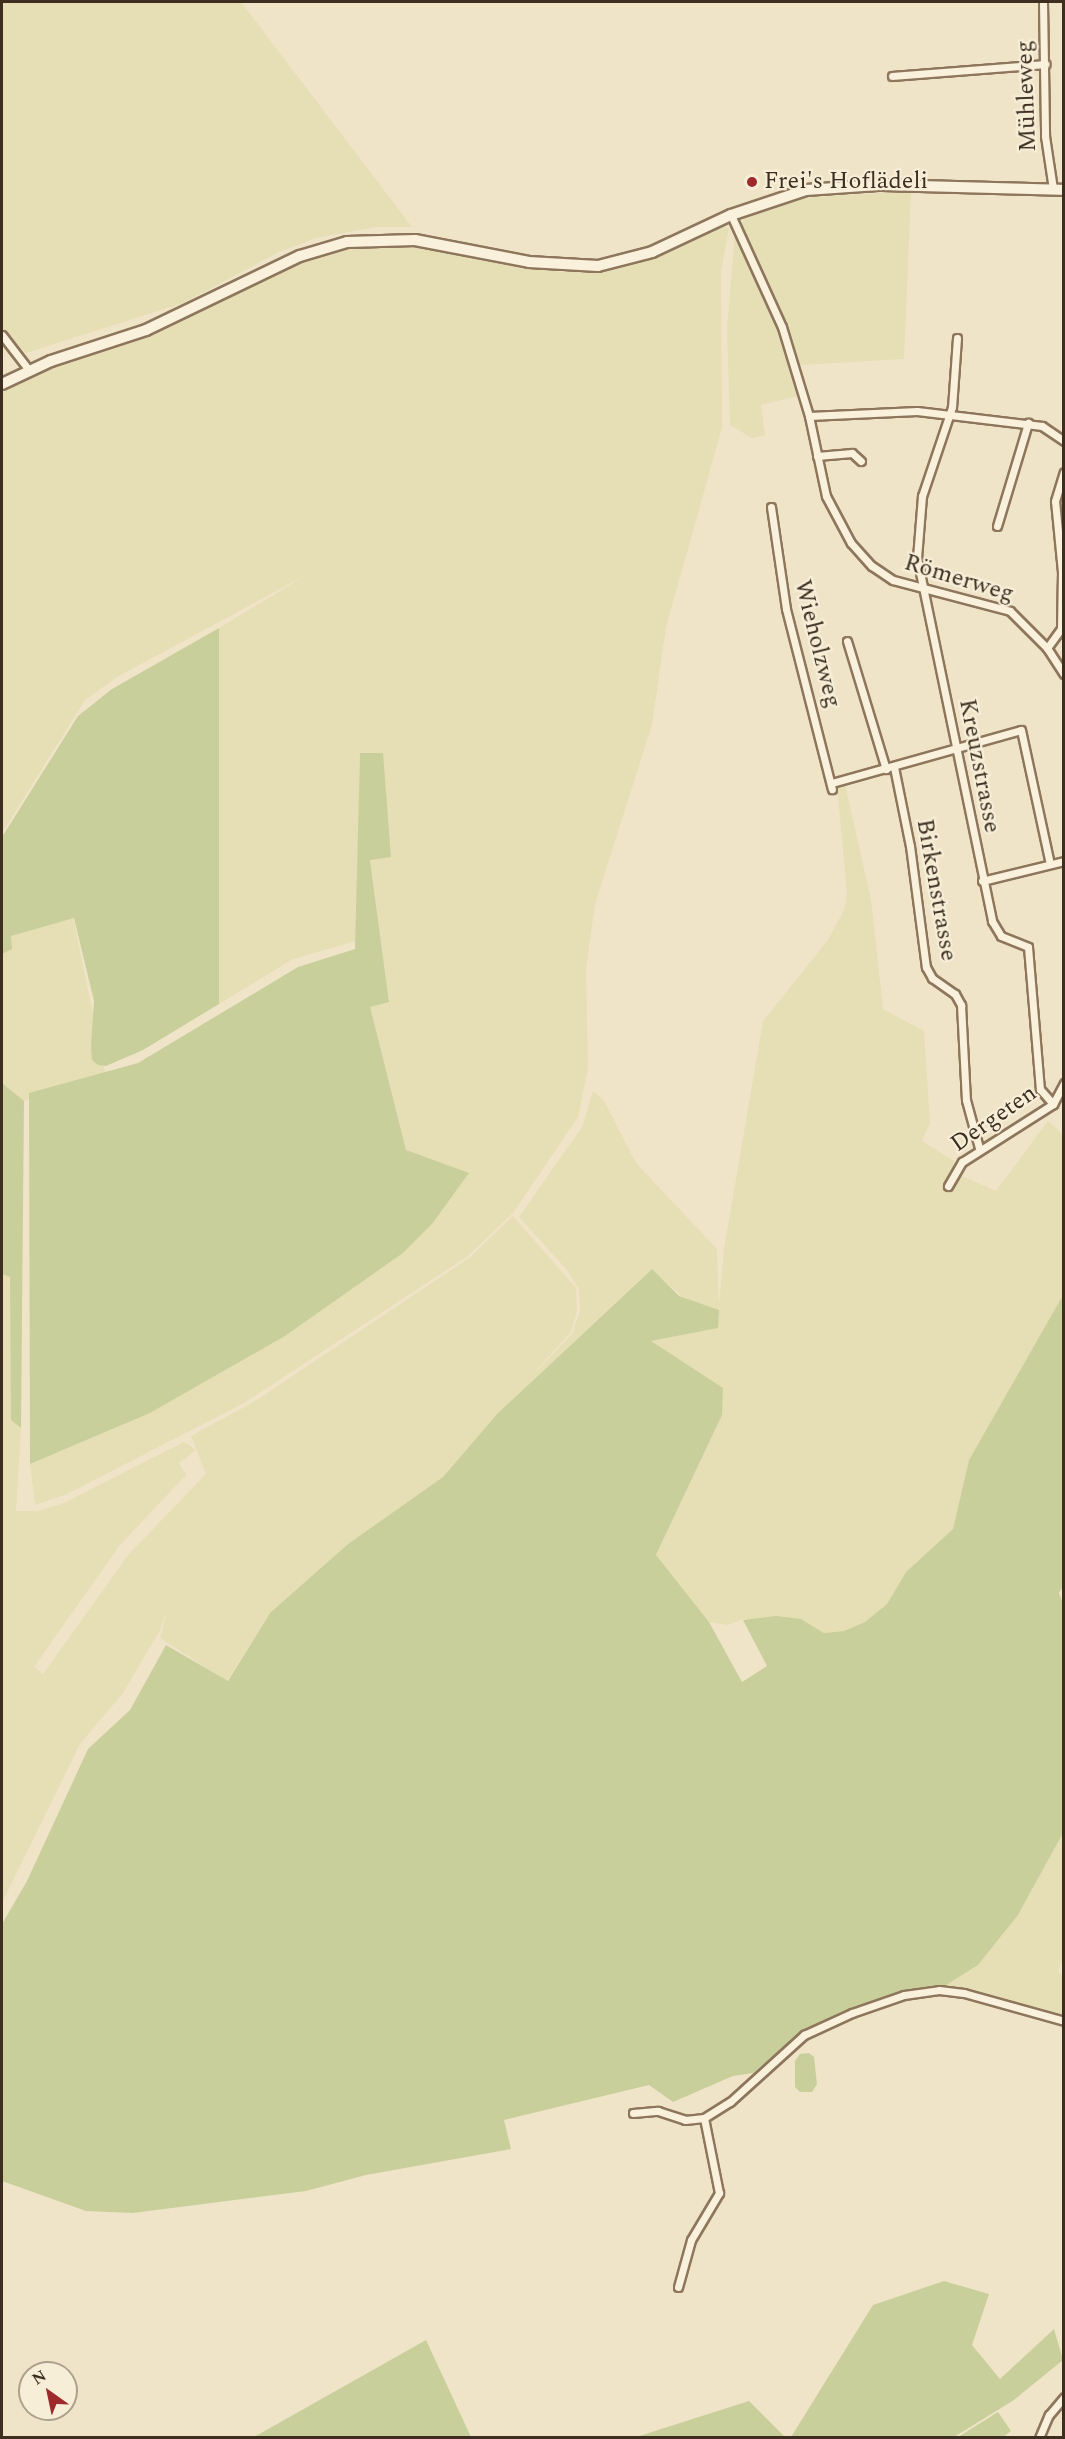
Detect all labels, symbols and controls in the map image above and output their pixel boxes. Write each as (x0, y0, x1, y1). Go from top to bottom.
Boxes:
street label: Mühleweg (1011, 40, 1043, 152)
place label: Frei's Hoflädeli (764, 168, 928, 196)
marker: Frei's Hoflädeli (745, 175, 759, 189)
street label: Römerweg (901, 549, 1017, 609)
street label: Wieholzweg (787, 577, 847, 711)
street label: Kreuzstrasse (952, 697, 1006, 835)
street label: Birkenstrasse (909, 817, 963, 963)
street label: Dergeten (945, 1079, 1043, 1159)
north arrow (18, 2361, 78, 2421)
text: N (27, 2364, 51, 2391)

